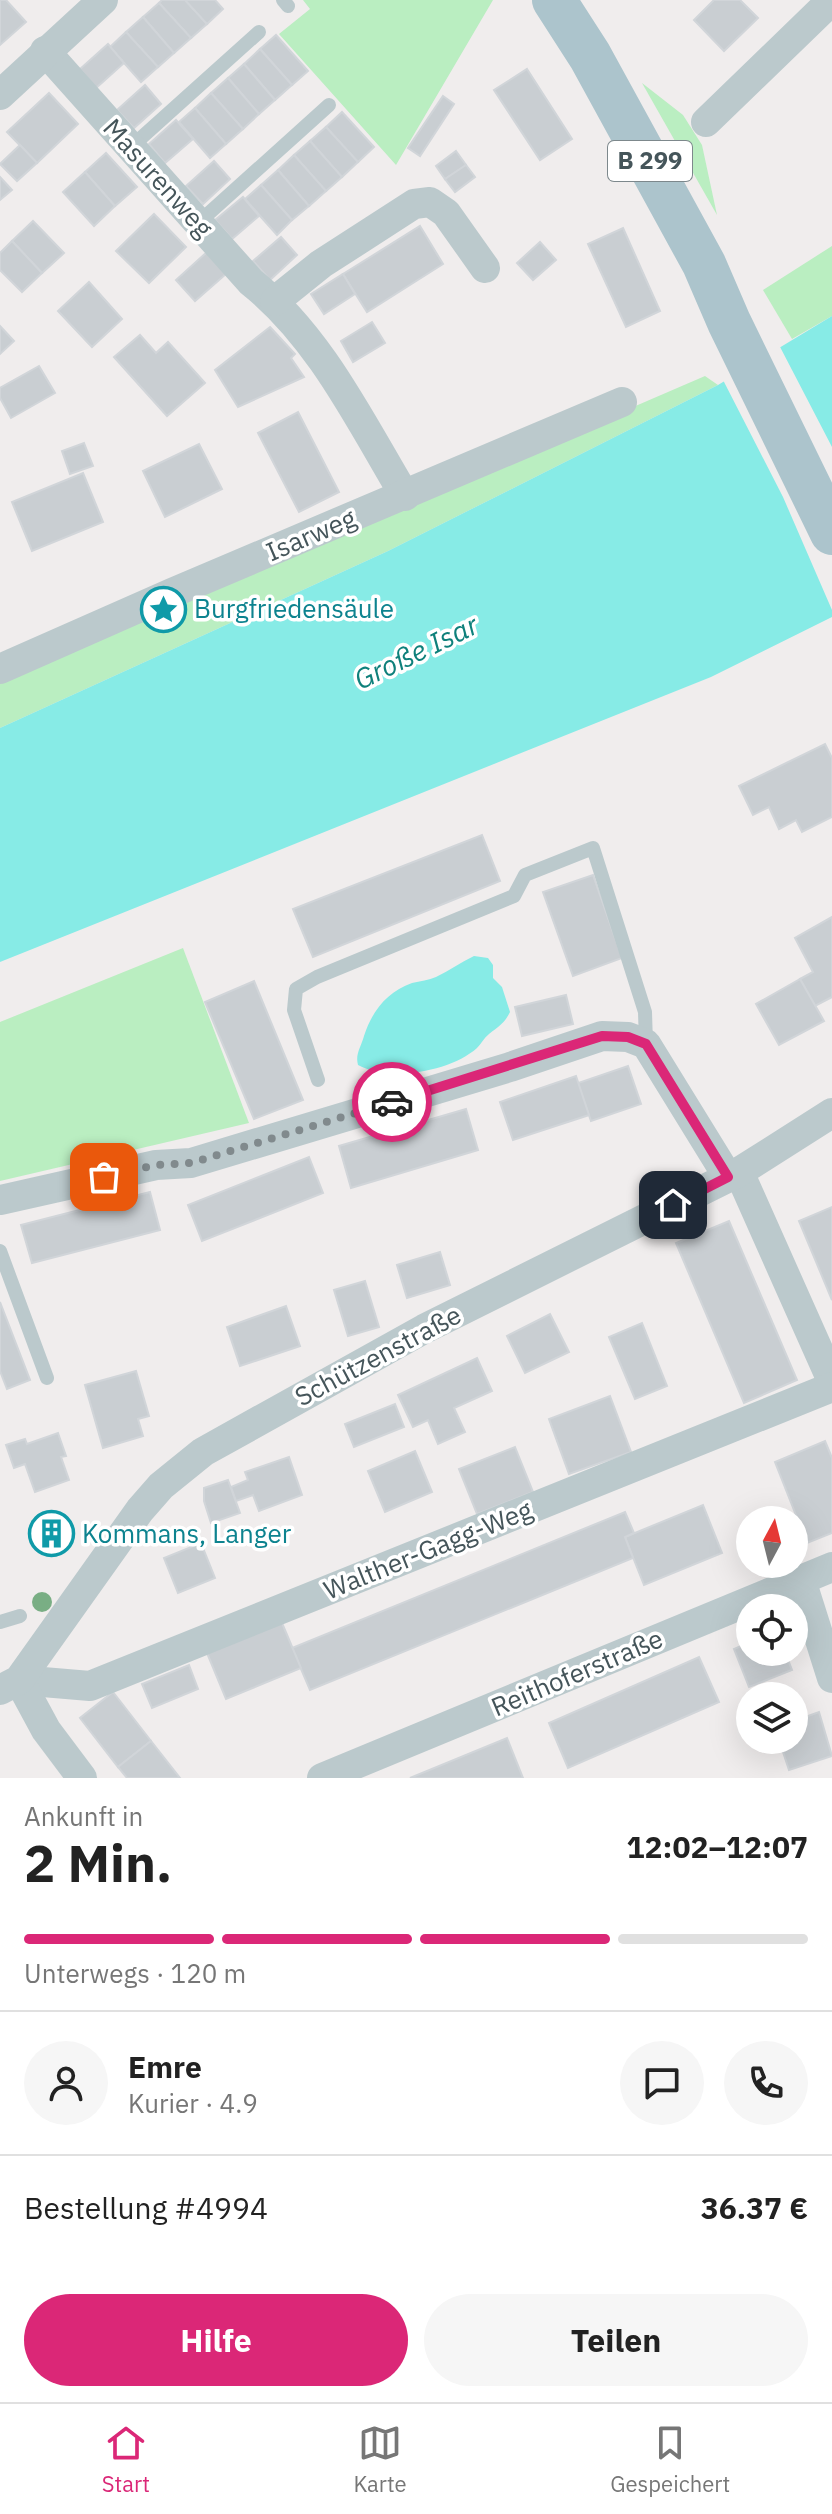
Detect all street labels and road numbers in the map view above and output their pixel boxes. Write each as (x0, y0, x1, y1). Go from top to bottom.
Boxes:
street label: Masurenweg (96, 111, 221, 244)
road number: B 299 (608, 141, 692, 181)
street label: Isarweg (260, 500, 361, 568)
street label: Schützenstraße (289, 1297, 467, 1413)
street label: Walther-Gagg-Weg (318, 1492, 537, 1606)
street label: Reithoferstraße (486, 1621, 668, 1724)

